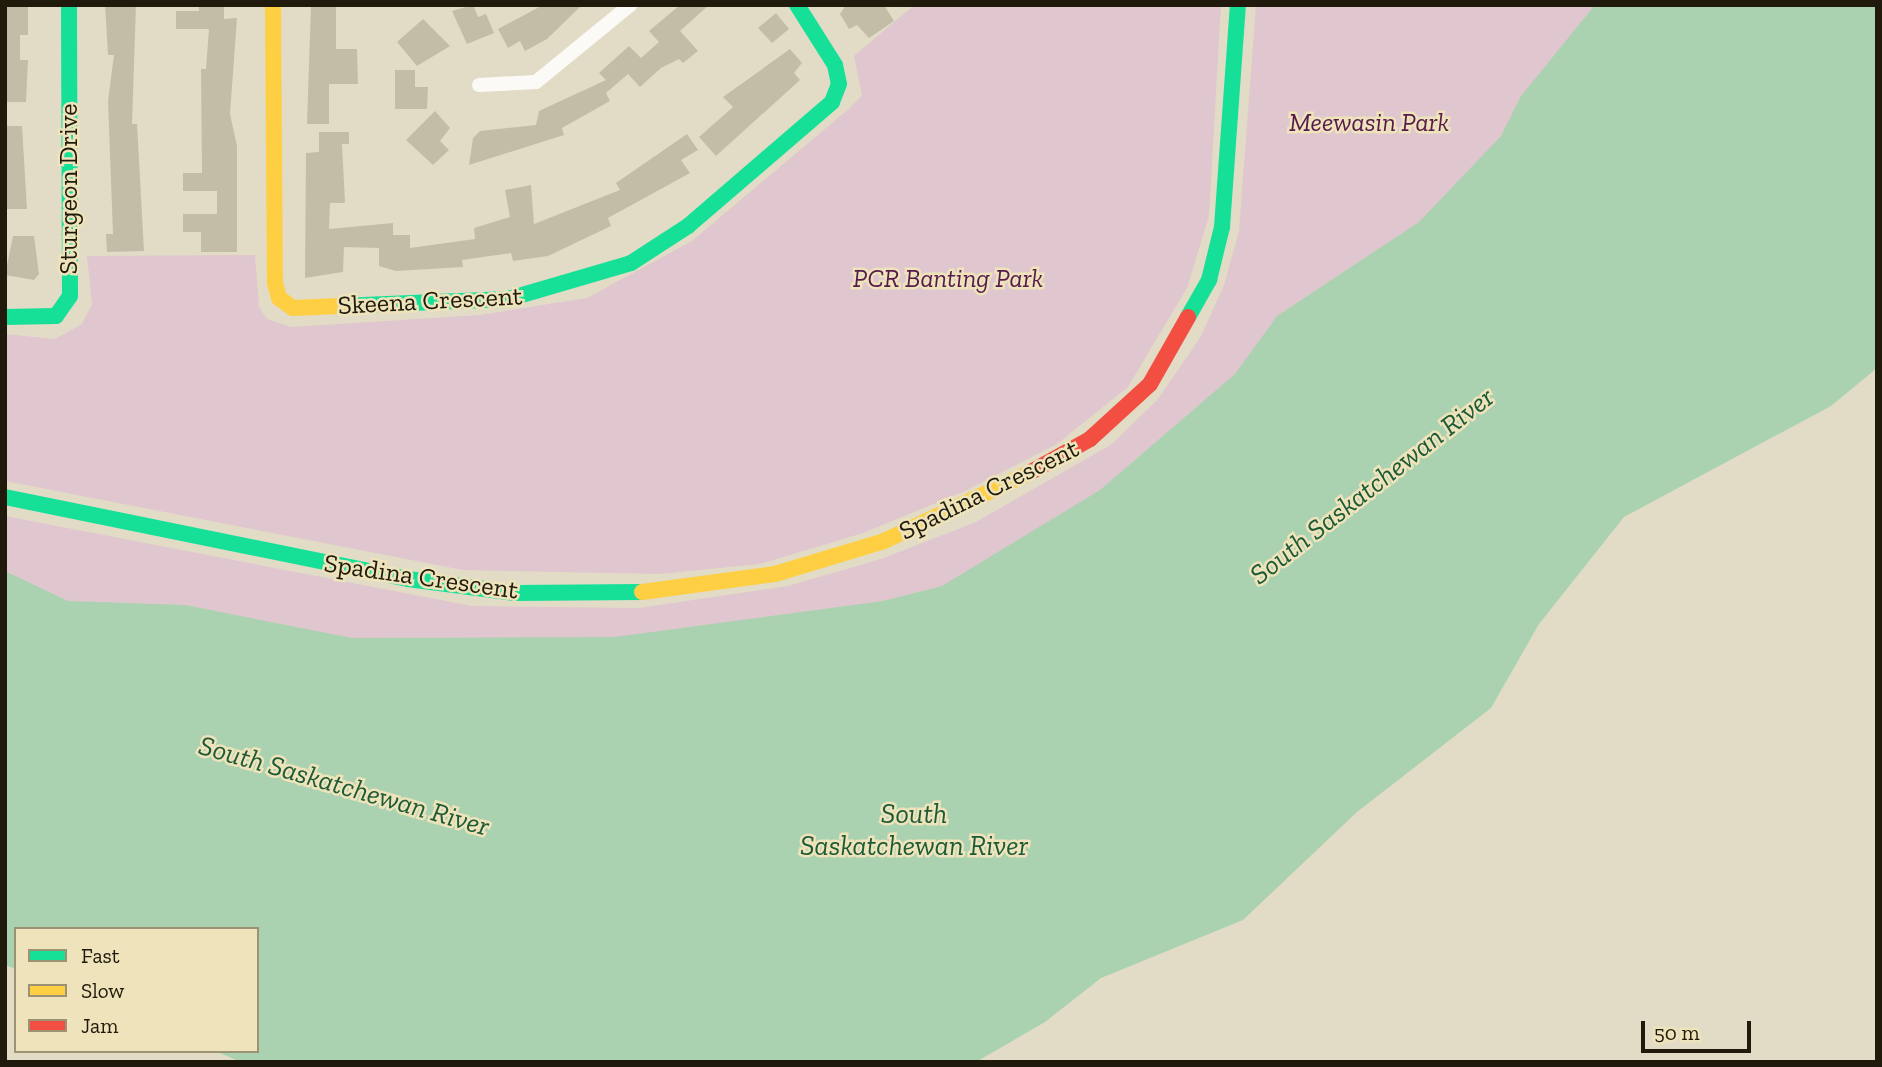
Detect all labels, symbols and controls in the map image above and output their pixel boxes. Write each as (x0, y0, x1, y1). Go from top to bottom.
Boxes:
street label: Sturgeon Drive (53, 104, 85, 274)
park label: Meewasin Park (1289, 107, 1449, 139)
park label: PCR Banting Park (853, 263, 1043, 295)
street label: Skeena Crescent (337, 281, 523, 321)
water label: South Saskatchewan River (1243, 380, 1501, 592)
street label: Spadina Crescent (894, 433, 1084, 547)
street label: Spadina Crescent (322, 548, 520, 606)
water label: South Saskatchewan River (195, 728, 493, 844)
water label: South Saskatchewan River (800, 797, 1028, 863)
legend (14, 927, 259, 1053)
text: Fast (81, 943, 120, 968)
text: Slow (81, 978, 124, 1003)
scale bar (1644, 1007, 1754, 1052)
text: Jam (81, 1013, 118, 1038)
text: 50 m (1654, 1020, 1700, 1045)

